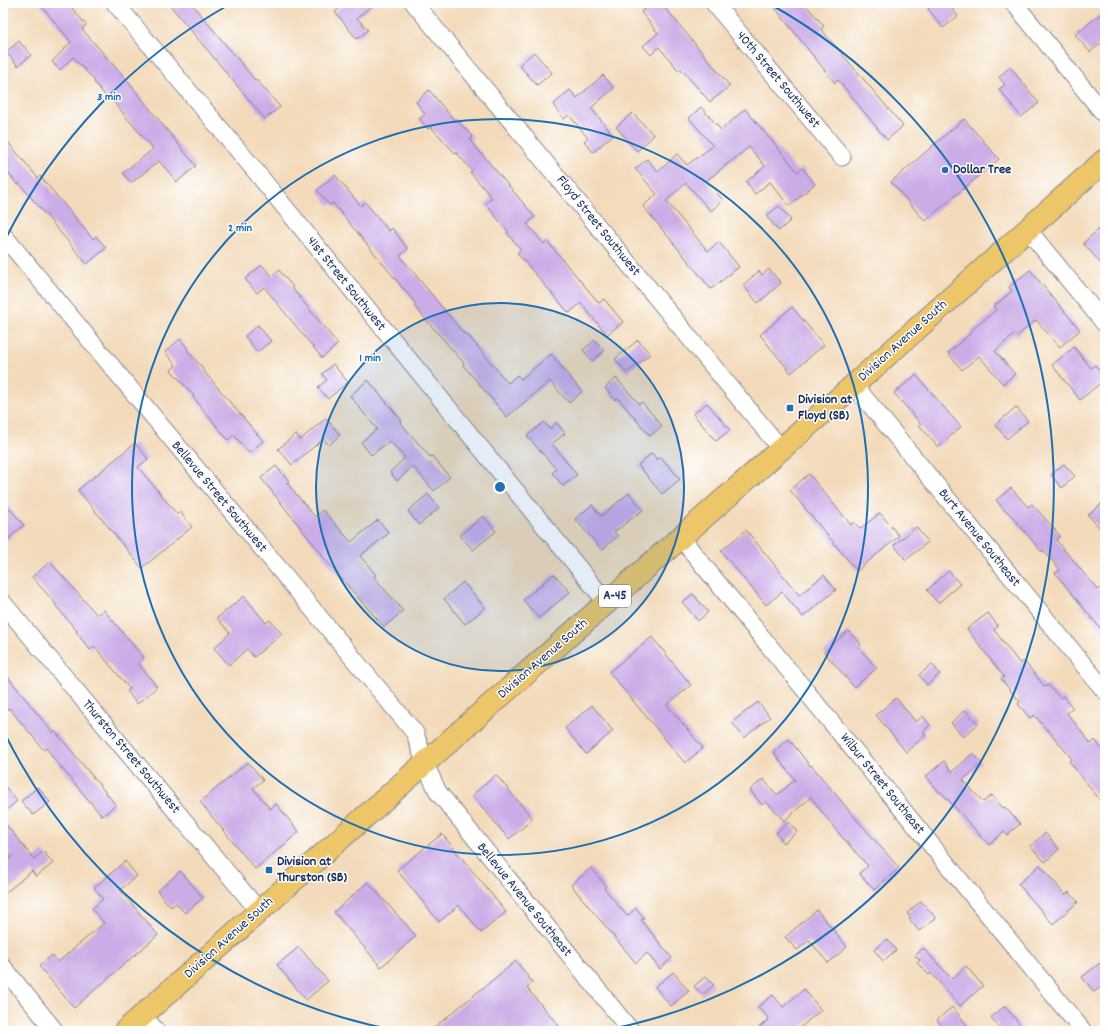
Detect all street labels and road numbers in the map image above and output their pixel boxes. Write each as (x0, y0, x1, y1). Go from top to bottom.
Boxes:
street label: 40th Street Southwest (731, 27, 825, 133)
street label: Floyd Street Southwest (551, 171, 645, 281)
street label: 41st Street Southwest (302, 232, 390, 336)
street label: Division Avenue South (854, 295, 952, 387)
street label: Bellevue Street Southwest (166, 437, 272, 557)
street label: Burt Avenue Southeast (933, 484, 1025, 592)
road number: A-45 (599, 585, 631, 607)
street label: Division Avenue South (493, 614, 593, 704)
street label: Thurston Street Southwest (77, 696, 185, 818)
street label: Wilbur Street Southeast (835, 729, 929, 839)
street label: Bellevue Avenue Southeast (471, 838, 577, 962)
street label: Division Avenue South (180, 892, 278, 984)

